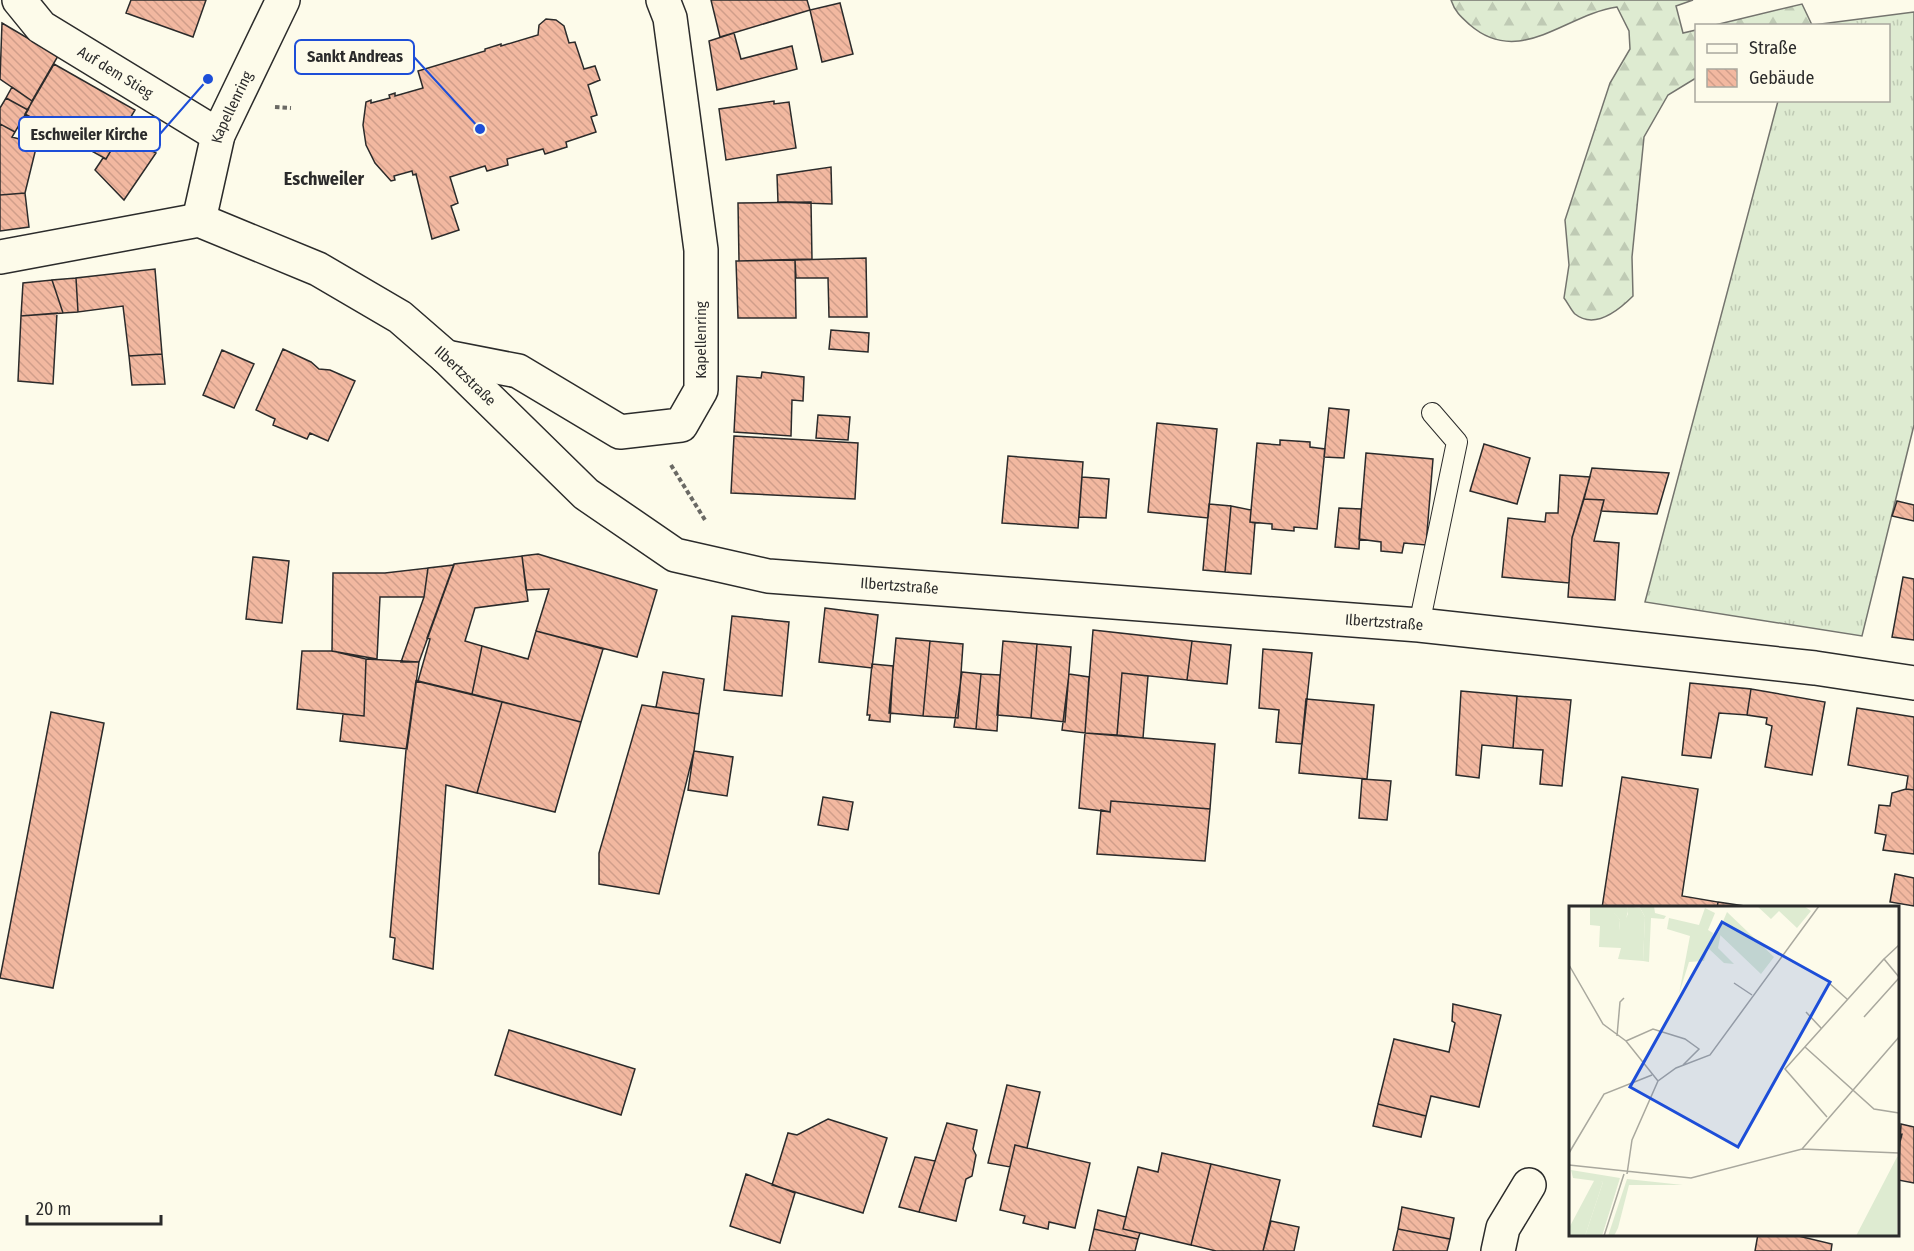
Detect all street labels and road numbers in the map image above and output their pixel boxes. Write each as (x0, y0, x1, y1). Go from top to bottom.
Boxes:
street label: Auf dem Stieg (74, 43, 156, 102)
street label: Kapellenring (207, 68, 256, 145)
street label: Kapellenring (692, 301, 710, 379)
street label: Ilbertzstraße (431, 342, 499, 410)
street label: Ilbertzstraße (860, 574, 939, 598)
street label: Ilbertzstraße (1344, 610, 1424, 634)

